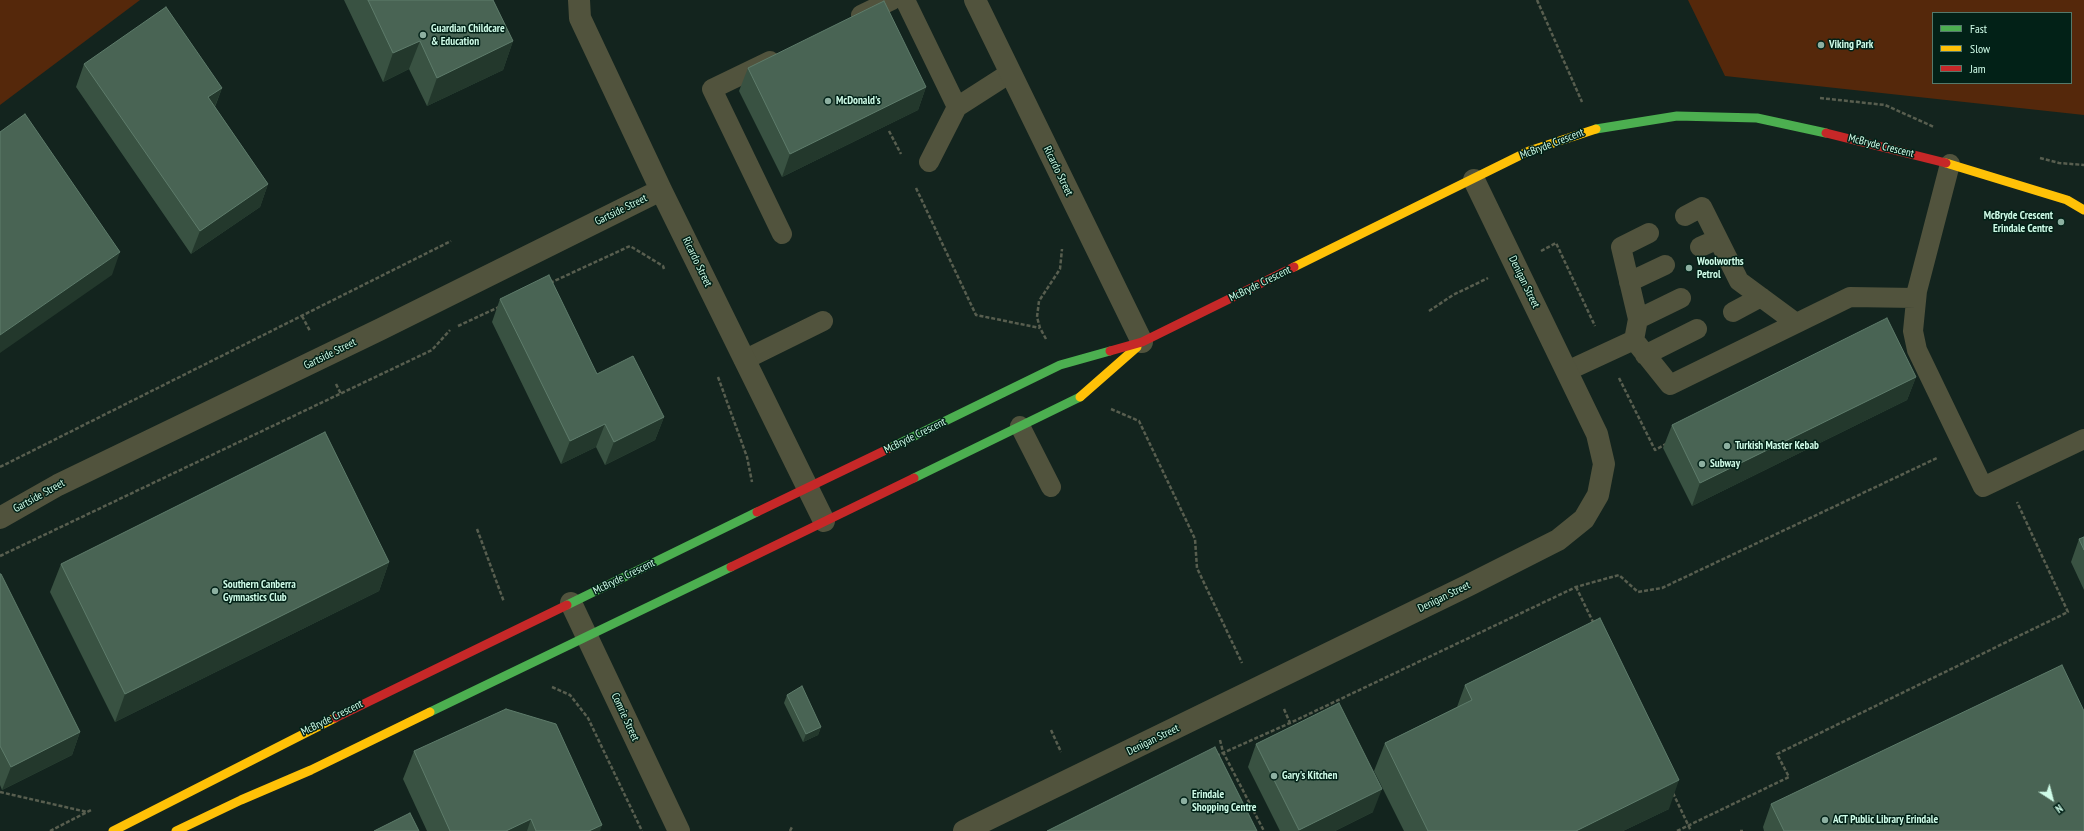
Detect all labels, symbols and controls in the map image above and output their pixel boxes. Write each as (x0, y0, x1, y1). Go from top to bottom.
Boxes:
legend (1932, 12, 2072, 84)
text: Fast (1970, 21, 1987, 36)
place label: Guardian Childcare & Education (431, 22, 505, 48)
marker: Guardian Childcare & Education (418, 30, 428, 40)
place label: Viking Park (1829, 38, 1873, 52)
marker: Viking Park (1816, 40, 1826, 50)
text: Slow (1970, 41, 1990, 56)
text: Jam (1970, 61, 1986, 76)
place label: McDonald's (836, 94, 881, 108)
marker: McDonald's (823, 96, 833, 106)
street label: McBryde Crescent (1518, 126, 1586, 162)
street label: McBryde Crescent (1847, 131, 1915, 161)
street label: Ricardo Street (1040, 144, 1076, 198)
street label: Gartside Street (593, 192, 649, 228)
place label: McBryde Crescent Erindale Centre (1984, 209, 2053, 235)
marker: McBryde Crescent Erindale Centre (2056, 217, 2066, 227)
street label: Ricardo Street (679, 235, 715, 289)
street label: Denigan Street (1506, 254, 1542, 310)
place label: Woolworths Petrol (1697, 255, 1744, 281)
street label: McBryde Crescent (1227, 263, 1293, 305)
marker: Woolworths Petrol (1684, 263, 1694, 273)
street label: Gartside Street (302, 336, 358, 372)
street label: McBryde Crescent (882, 415, 948, 457)
place label: Turkish Master Kebab (1735, 439, 1819, 453)
marker: Turkish Master Kebab (1722, 441, 1732, 451)
place label: Subway (1710, 457, 1740, 471)
marker: Subway (1697, 459, 1707, 469)
street label: Gartside Street (11, 477, 67, 515)
street label: McBryde Crescent (591, 556, 657, 598)
place label: Southern Canberra Gymnastics Club (223, 578, 296, 604)
street label: Denigan Street (1416, 579, 1472, 615)
marker: Southern Canberra Gymnastics Club (210, 586, 220, 596)
street label: Comrie Street (608, 691, 642, 743)
street label: McBryde Crescent (299, 697, 365, 739)
street label: Denigan Street (1125, 722, 1181, 758)
place label: Gary's Kitchen (1282, 769, 1337, 783)
marker: Gary's Kitchen (1269, 771, 1279, 781)
north arrow (2032, 779, 2072, 819)
place label: Erindale Shopping Centre (1192, 788, 1257, 814)
marker: Erindale Shopping Centre (1179, 796, 1189, 806)
text: N (2053, 801, 2066, 816)
place label: ACT Public Library Erindale (1833, 813, 1938, 827)
marker: ACT Public Library Erindale (1820, 815, 1830, 825)

